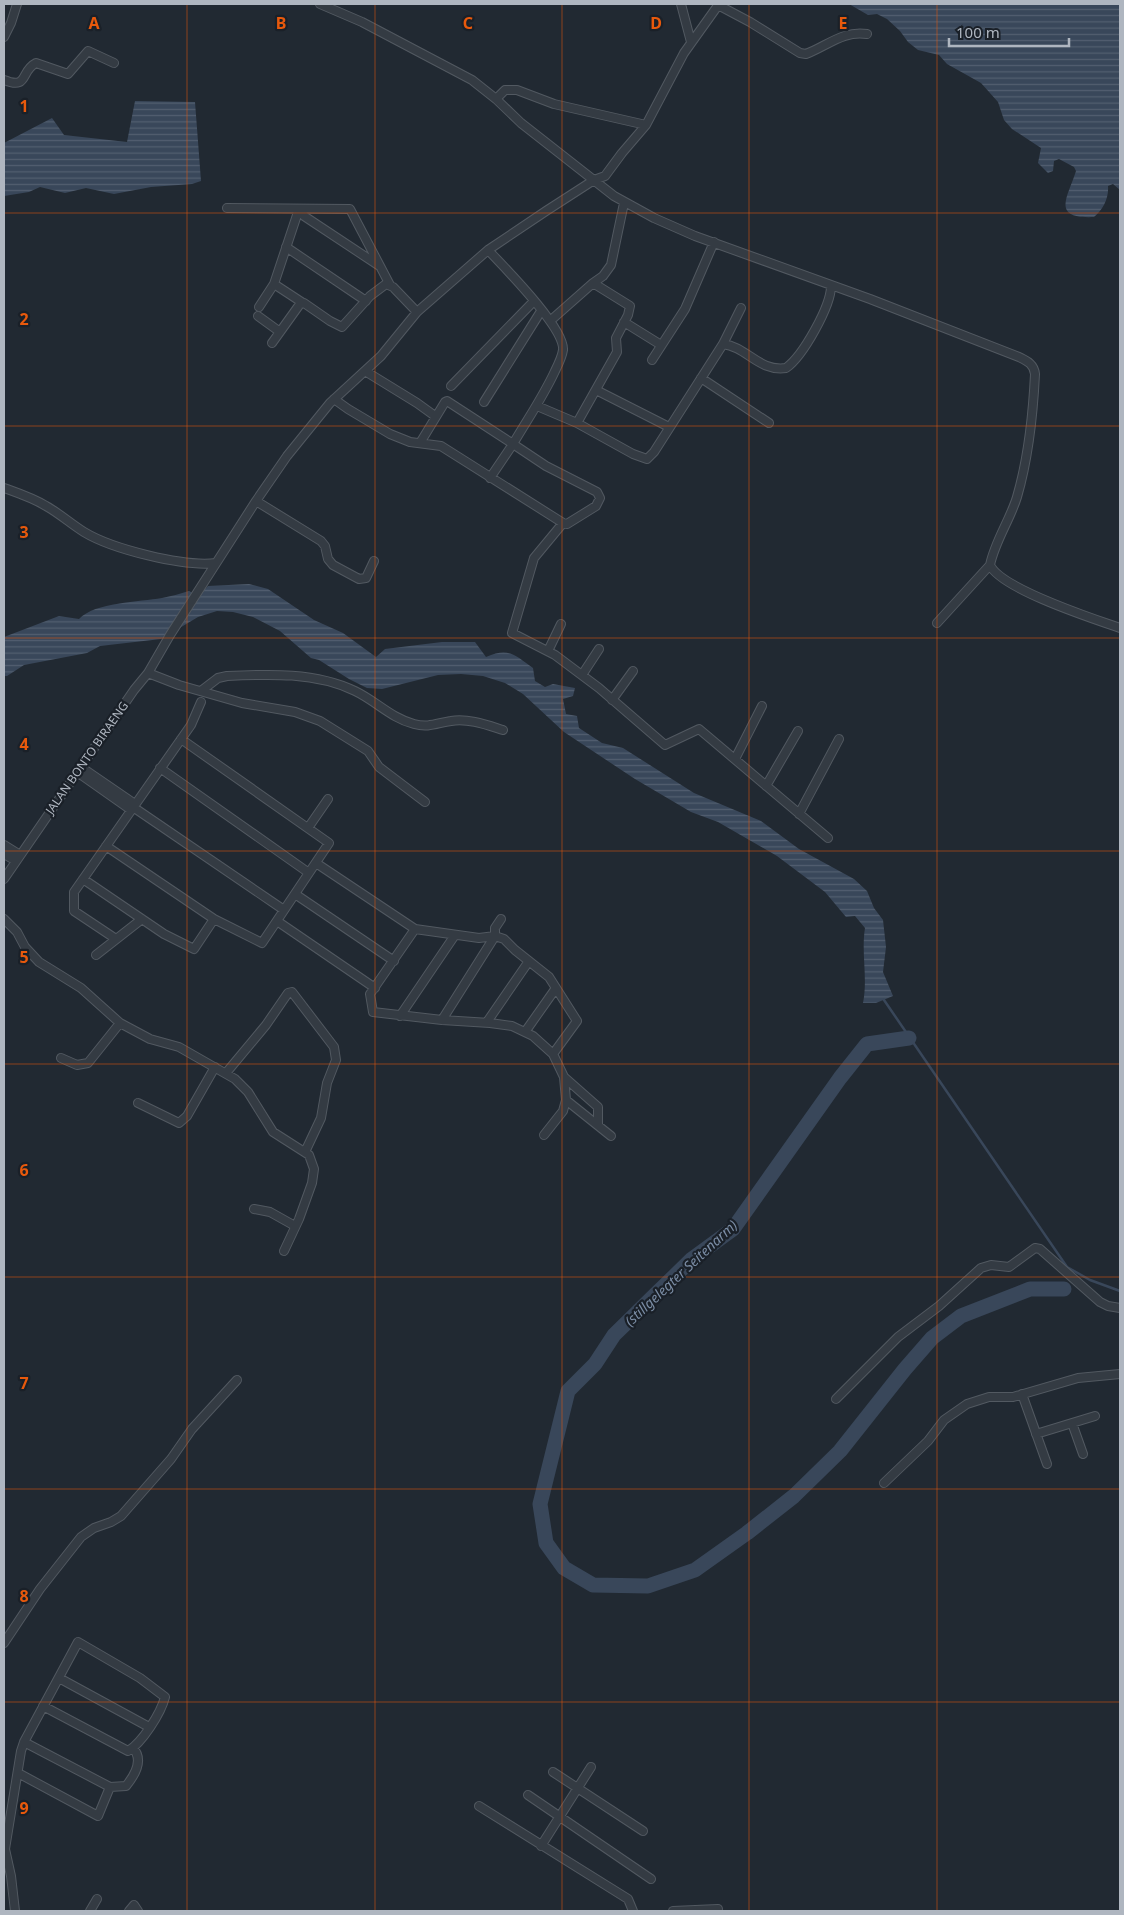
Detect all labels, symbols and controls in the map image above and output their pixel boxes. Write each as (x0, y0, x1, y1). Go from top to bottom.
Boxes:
text: A (88, 12, 100, 34)
text: B (276, 12, 286, 34)
text: C (463, 12, 473, 34)
text: D (650, 12, 662, 34)
text: E (839, 12, 848, 34)
scale bar (949, 15, 1069, 47)
text: 100 m (956, 22, 1000, 42)
text: 1 (19, 95, 29, 117)
text: 2 (19, 308, 29, 330)
text: 3 (19, 521, 29, 543)
street label: JALAN BONTO BIRAENG (41, 698, 132, 818)
text: 4 (19, 733, 29, 755)
text: 5 (19, 946, 29, 968)
text: 6 (19, 1159, 29, 1181)
water label: (stillgelegter Seitenarm) (620, 1215, 741, 1330)
text: 7 (19, 1372, 29, 1394)
text: 8 (19, 1585, 29, 1607)
text: 9 (19, 1797, 29, 1819)

